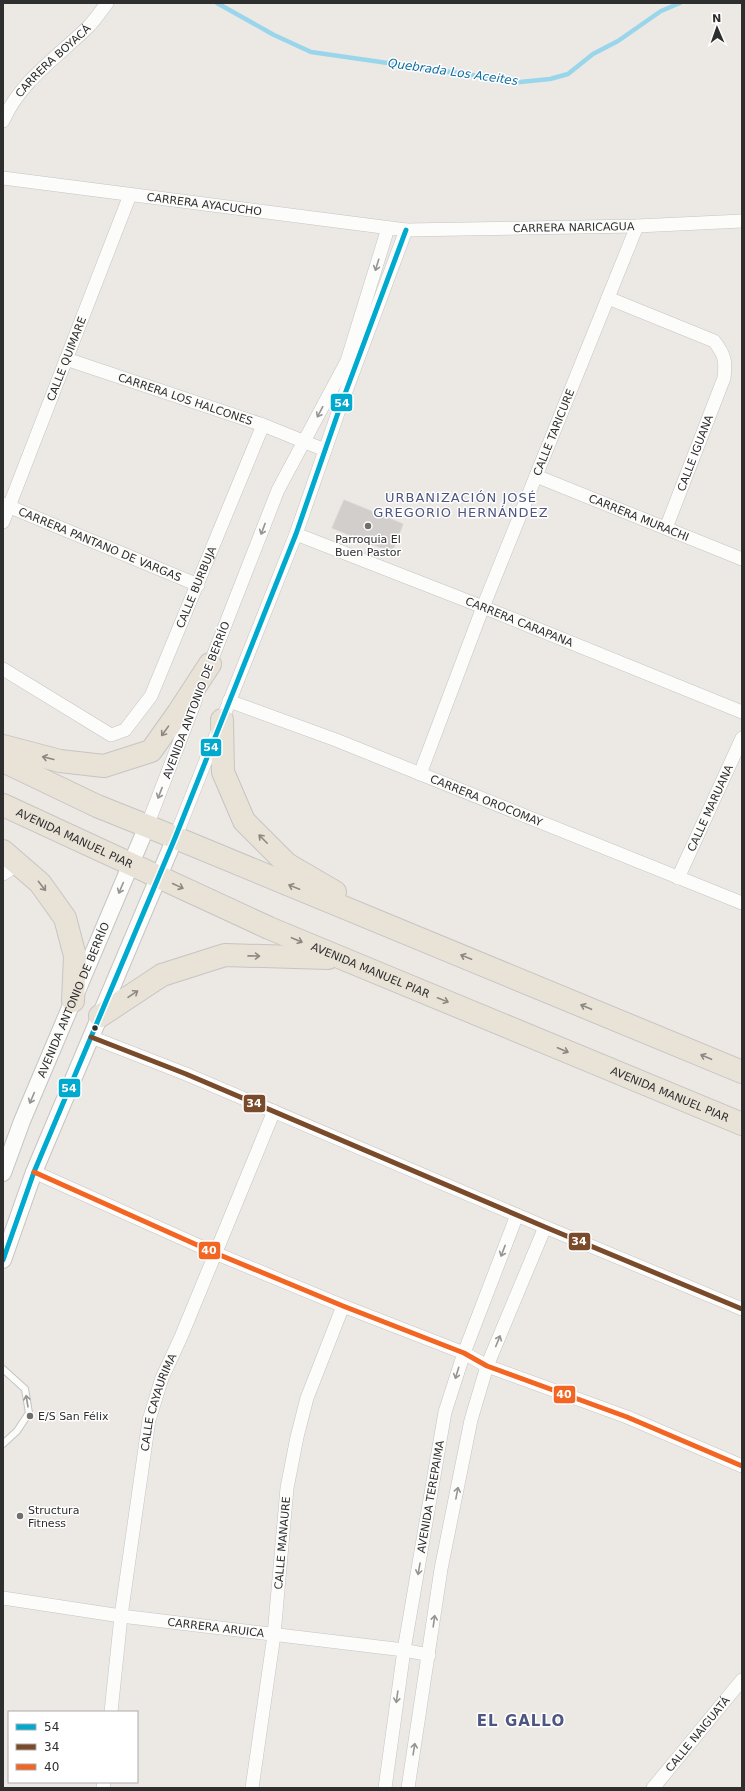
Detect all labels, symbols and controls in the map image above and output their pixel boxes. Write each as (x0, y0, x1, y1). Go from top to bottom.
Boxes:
north arrow (697, 8, 737, 48)
text: N (712, 12, 722, 25)
street label: CARRERA BOYACÁ (13, 22, 94, 100)
water label: Quebrada Los Aceites (387, 56, 519, 88)
street label: CARRERA AYACUCHO (146, 191, 263, 218)
street label: CARRERA NARICAGUA (513, 220, 635, 235)
one-way arrow (373, 259, 380, 272)
street label: CALLE QUIMARE (45, 315, 89, 403)
street label: CARRERA LOS HALCONES (116, 371, 254, 428)
street label: CALLE TARICURE (531, 387, 578, 478)
line badge: 54 (330, 393, 353, 412)
text: 54 (334, 397, 350, 410)
one-way arrow (315, 406, 323, 418)
street label: CALLE IGUANA (675, 413, 716, 493)
district label: URBANIZACIÓN JOSÉ GREGORIO HERNÁNDEZ (373, 490, 549, 520)
street label: CARRERA MURACHI (587, 492, 691, 544)
street label: CARRERA PANTANO DE VARGAS (16, 505, 183, 584)
marker: Parroquia El Buen Pastor (363, 521, 373, 531)
one-way arrow (258, 522, 266, 534)
place label: Parroquia El Buen Pastor (335, 533, 401, 559)
street label: CALLE BURBUJA (174, 544, 219, 630)
street label: CARRERA CARAPANA (464, 595, 575, 650)
street label: AVENIDA ANTONIO DE BERRÍO (160, 619, 233, 781)
one-way arrow (161, 725, 169, 736)
line badge: 54 (200, 738, 222, 757)
text: 54 (203, 741, 219, 754)
one-way arrow (42, 754, 55, 761)
street label: CALLE MARUANA (685, 762, 736, 854)
street label: CARRERA OROCOMAY (428, 772, 545, 829)
one-way arrow (155, 787, 163, 799)
street label: AVENIDA MANUEL PIAR (14, 806, 135, 871)
one-way arrow (258, 834, 268, 844)
one-way arrow (38, 881, 46, 892)
one-way arrow (116, 882, 124, 894)
one-way arrow (172, 883, 184, 890)
one-way arrow (288, 883, 300, 890)
street label: AVENIDA ANTONIO DE BERRÍO (35, 920, 113, 1080)
one-way arrow (290, 936, 302, 944)
street label: AVENIDA MANUEL PIAR (309, 940, 432, 1001)
one-way arrow (247, 952, 260, 960)
one-way arrow (460, 953, 472, 960)
one-way arrow (127, 990, 139, 998)
one-way arrow (436, 997, 448, 1004)
one-way arrow (580, 1002, 592, 1010)
unlabelled marker (90, 1023, 100, 1033)
one-way arrow (556, 1047, 568, 1054)
one-way arrow (700, 1053, 712, 1060)
street label: AVENIDA MANUEL PIAR (608, 1064, 731, 1125)
line badge: 54 (58, 1078, 81, 1098)
text: 54 (61, 1082, 77, 1095)
one-way arrow (27, 1092, 35, 1104)
line badge: 34 (243, 1094, 266, 1113)
text: 34 (246, 1097, 262, 1110)
line badge: 34 (568, 1232, 591, 1251)
text: 34 (571, 1235, 587, 1248)
line badge: 40 (198, 1241, 221, 1260)
text: 40 (201, 1244, 217, 1257)
one-way arrow (498, 1245, 506, 1257)
one-way arrow (494, 1335, 502, 1347)
street label: CALLE CAYAURIMA (139, 1351, 180, 1452)
one-way arrow (453, 1367, 460, 1380)
line badge: 40 (553, 1385, 576, 1404)
text: 40 (556, 1388, 572, 1401)
one-way arrow (23, 1395, 31, 1408)
place label: E/S San Félix (38, 1410, 109, 1423)
marker: E/S San Félix (25, 1411, 35, 1421)
street label: AVENIDA TEREPAIMA (415, 1439, 447, 1554)
one-way arrow (453, 1487, 461, 1500)
street label: CALLE MANAURE (272, 1496, 293, 1590)
place label: Structura Fitness (28, 1504, 79, 1530)
marker: Structura Fitness (15, 1511, 25, 1521)
one-way arrow (414, 1562, 422, 1575)
one-way arrow (430, 1615, 438, 1628)
street label: CARRERA ARUICA (167, 1616, 266, 1640)
one-way arrow (393, 1690, 401, 1703)
street label: CALLE NAIGUATÁ (663, 1694, 733, 1775)
legend (8, 1711, 138, 1783)
district label: EL GALLO (477, 1712, 565, 1730)
text: 54 (44, 1720, 59, 1734)
text: 34 (44, 1740, 59, 1754)
one-way arrow (410, 1743, 418, 1756)
text: 40 (44, 1760, 59, 1774)

